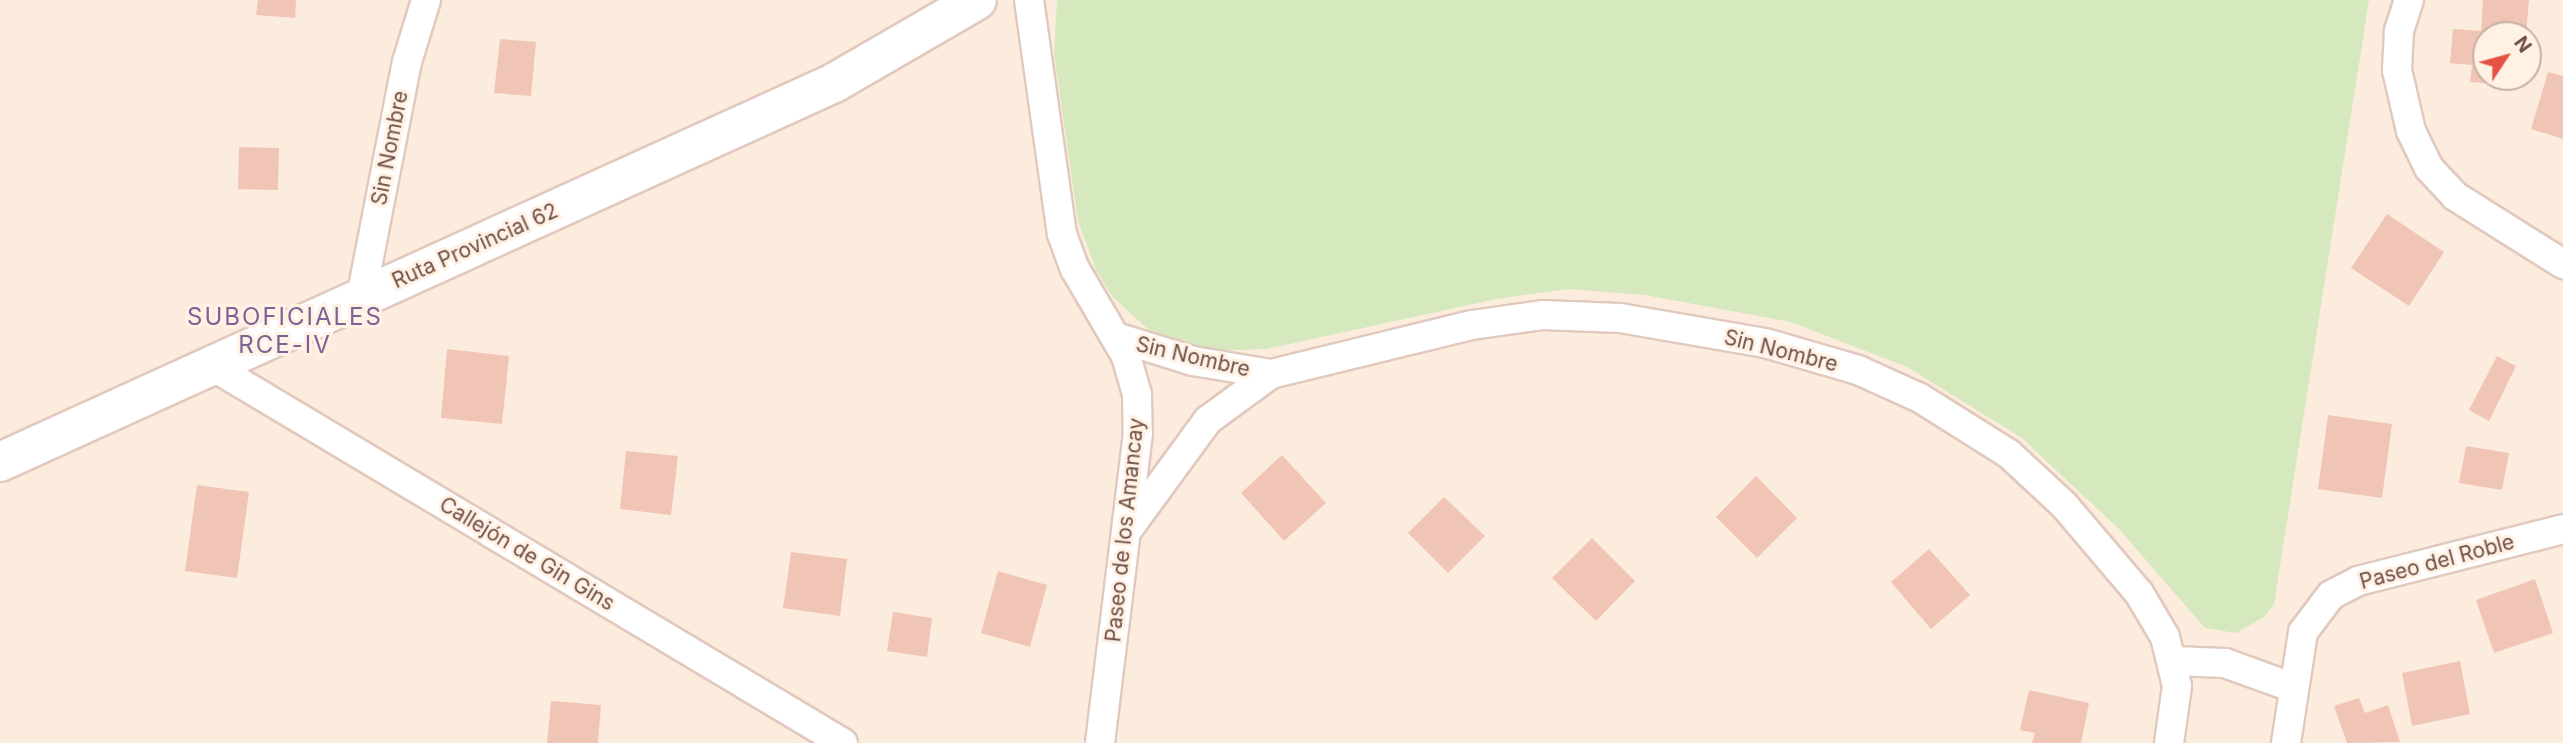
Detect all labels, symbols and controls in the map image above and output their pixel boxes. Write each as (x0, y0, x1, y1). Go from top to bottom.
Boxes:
north arrow (2472, 21, 2542, 91)
text: N (2509, 32, 2536, 57)
street label: Sin Nombre (367, 88, 413, 208)
street label: Ruta Provincial 62 (388, 198, 562, 294)
district label: SUBOFICIALES RCE-IV (189, 303, 381, 359)
street label: Sin Nombre (1722, 325, 1840, 377)
street label: Sin Nombre (1133, 332, 1253, 382)
street label: Paseo de los Amancay (1101, 417, 1149, 643)
street label: Callejón de Gin Gins (435, 492, 619, 616)
street label: Paseo del Roble (2357, 529, 2517, 595)

